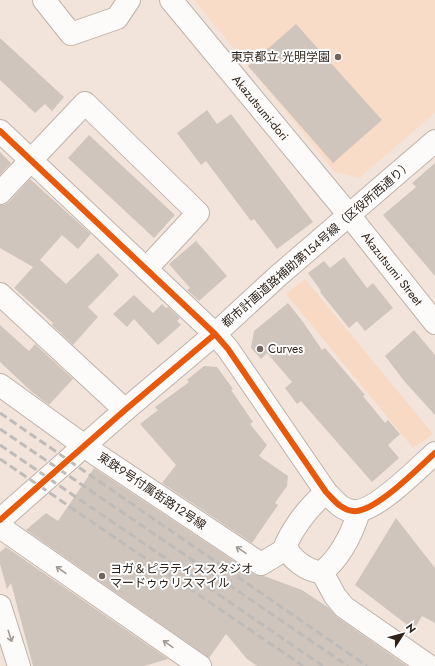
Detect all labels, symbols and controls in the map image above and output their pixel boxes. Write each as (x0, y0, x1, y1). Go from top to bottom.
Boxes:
place label: 東京都立 光明学園 (230, 48, 330, 66)
marker: 東京都立 光明学園 (333, 52, 343, 62)
street label: Akazutsumi-dori (228, 71, 293, 145)
street label: 都市計画道路補助第154号線（区役所西通り） (218, 156, 416, 332)
street label: Akazutsumi Street (357, 228, 427, 310)
place label: Curves (268, 340, 303, 358)
marker: Curves (255, 344, 265, 354)
street label: 東鉄9号付属街路12号線 (94, 448, 210, 534)
one-way arrow (235, 546, 247, 554)
place label: ヨガ＆ピラティススタジオ マードゥゥリスマイル (110, 560, 253, 592)
one-way arrow (56, 566, 67, 574)
marker: ヨガ＆ピラティススタジオ マードゥゥリスマイル (97, 571, 107, 581)
north arrow (383, 614, 423, 654)
text: N (402, 620, 420, 636)
one-way arrow (7, 629, 14, 642)
one-way arrow (163, 640, 174, 648)

